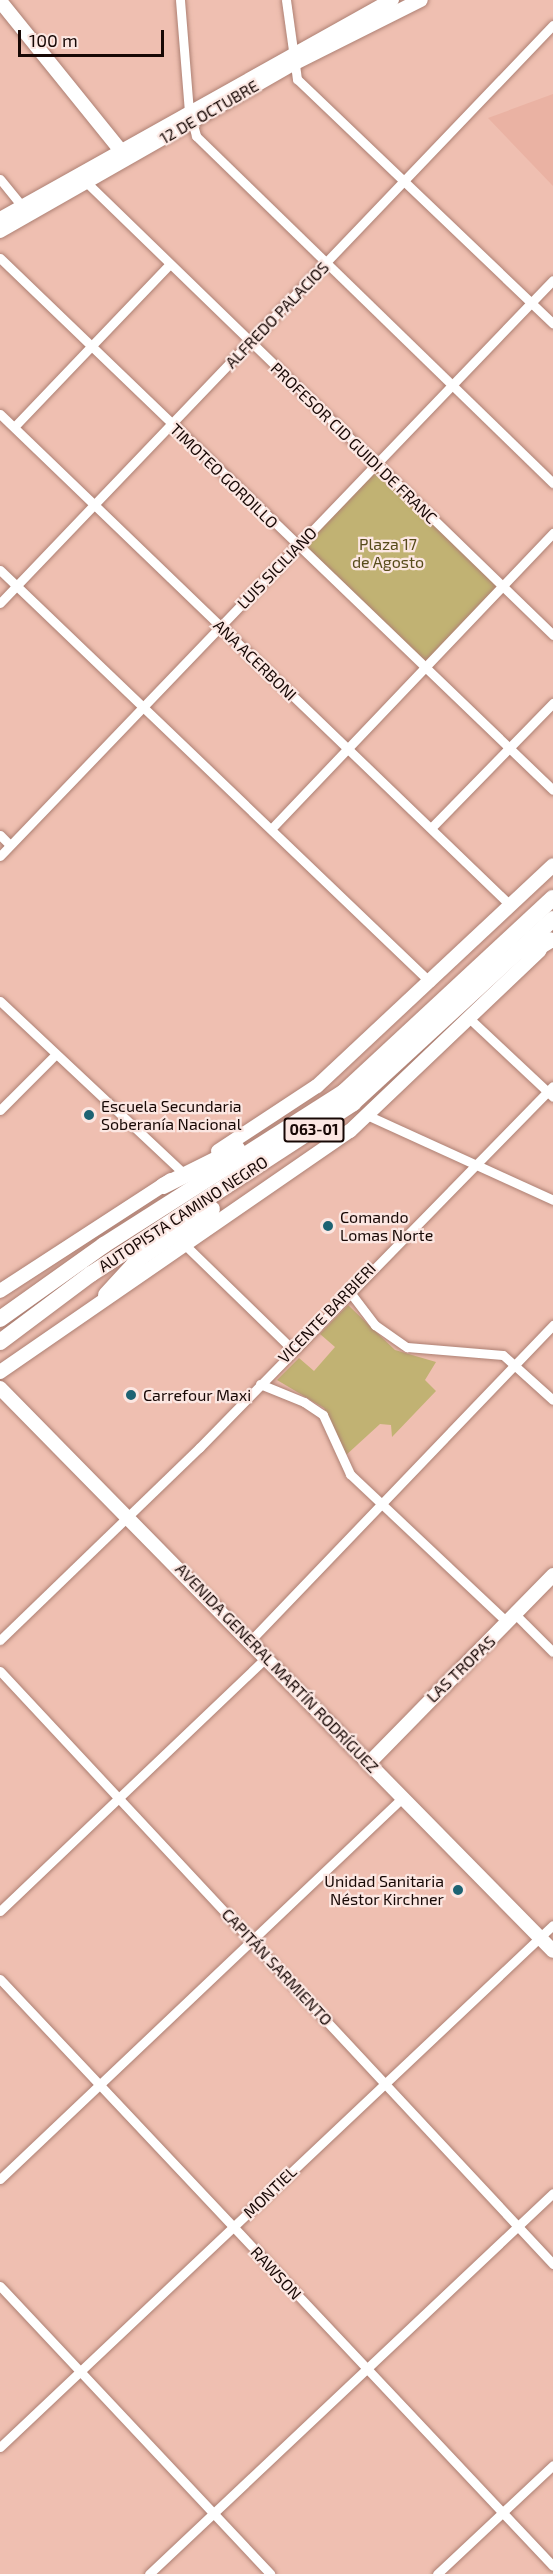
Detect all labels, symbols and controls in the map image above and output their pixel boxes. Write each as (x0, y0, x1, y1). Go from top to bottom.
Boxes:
scale bar (21, 18, 166, 56)
text: 100 m (29, 29, 78, 51)
street label: 12 DE OCTUBRE (156, 76, 262, 148)
street label: ALFREDO PALACIOS (221, 258, 333, 372)
street label: PROFESOR CID GUIDI DE FRANC (267, 358, 441, 528)
street label: TIMOTEO GORDILLO (166, 420, 282, 532)
street label: LUIS SICILIANO (233, 523, 321, 613)
park label: Plaza 17 de Agosto (352, 534, 424, 572)
street label: ANA ACERBONI (209, 615, 301, 705)
place label: Escuela Secundaria Soberanía Nacional (101, 1096, 242, 1134)
marker: Escuela Secundaria Soberanía Nacional (82, 1108, 96, 1122)
road number: 063-01 (282, 1118, 346, 1142)
street label: AUTOPISTA CAMINO NEGRO (95, 1152, 271, 1276)
place label: Comando Lomas Norte (340, 1207, 433, 1245)
marker: Comando Lomas Norte (321, 1219, 335, 1233)
street label: VICENTE BARBIERI (274, 1259, 380, 1367)
place label: Carrefour Maxi (143, 1385, 251, 1405)
marker: Carrefour Maxi (124, 1388, 138, 1402)
street label: AVENIDA GENERAL MARTÍN RODRÍGUEZ (171, 1559, 383, 1777)
street label: LAS TROPAS (423, 1631, 499, 1707)
place label: Unidad Sanitaria Néstor Kirchner (324, 1871, 444, 1909)
marker: Unidad Sanitaria Néstor Kirchner (449, 1881, 467, 1899)
street label: CAPITÁN SARMIENTO (218, 1905, 336, 2029)
street label: MONTIEL (239, 2162, 301, 2222)
street label: RAWSON (247, 2242, 305, 2304)

